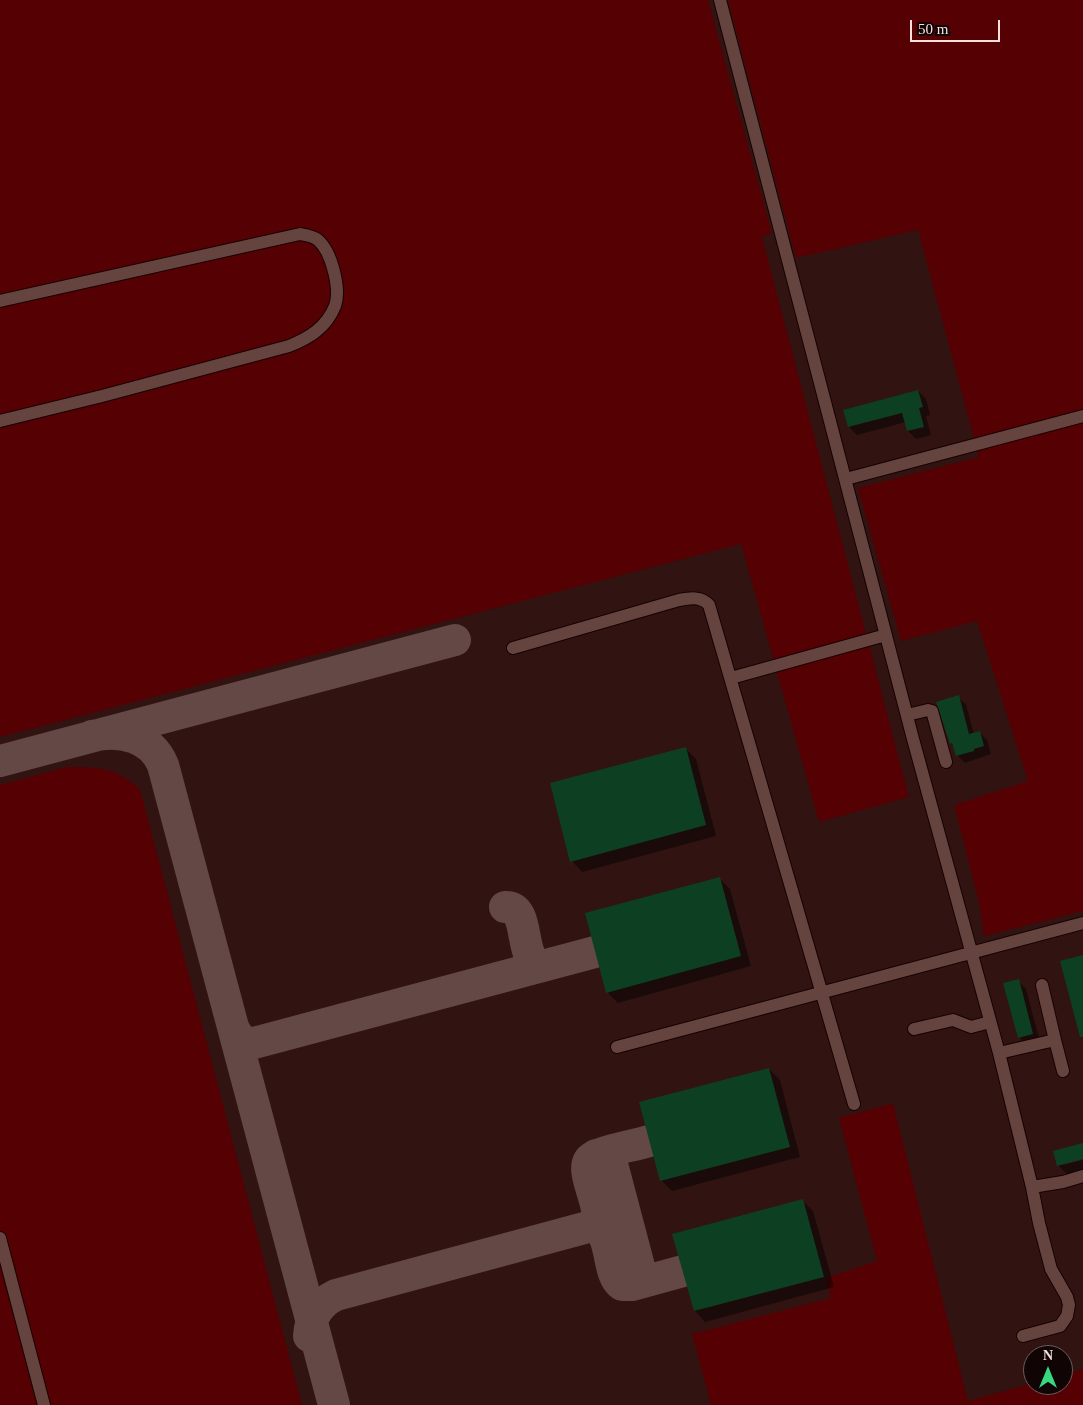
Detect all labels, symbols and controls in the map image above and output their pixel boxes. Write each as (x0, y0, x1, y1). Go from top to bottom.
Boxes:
scale bar (913, 10, 1003, 42)
text: 50 m (918, 21, 948, 37)
north arrow (1023, 1345, 1073, 1395)
text: N (1043, 1348, 1053, 1363)

